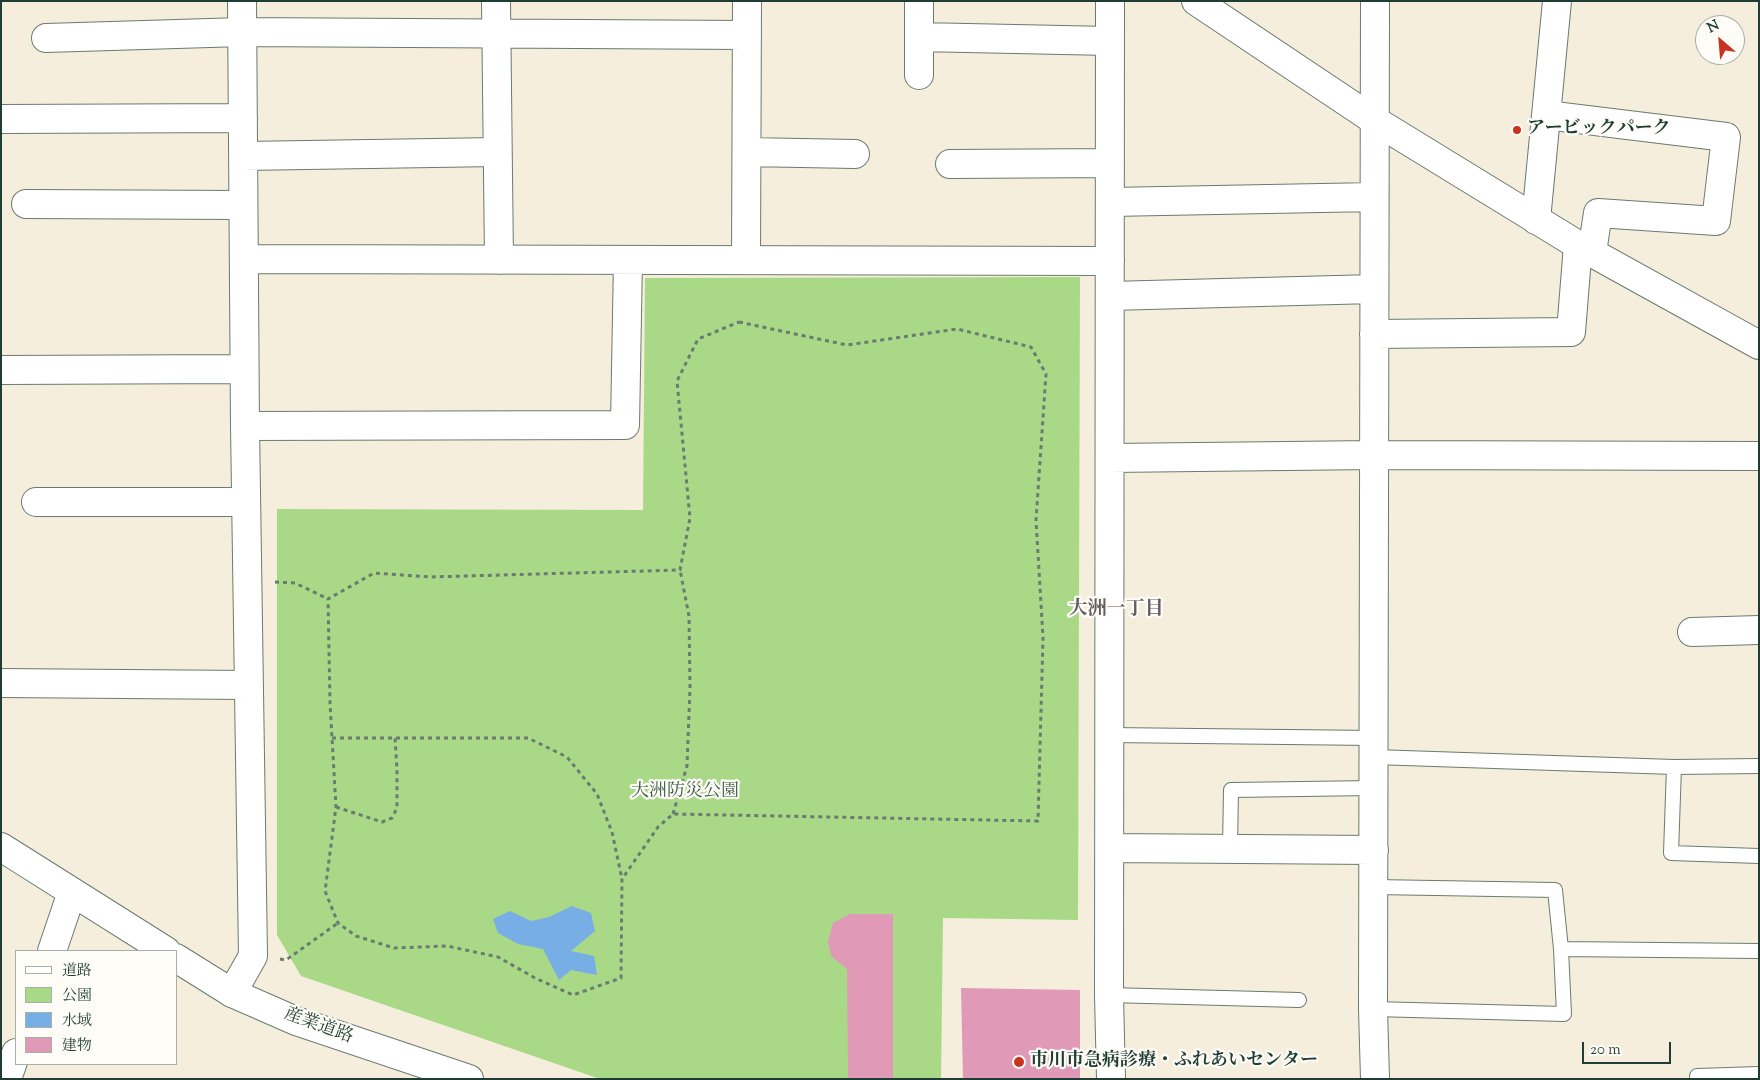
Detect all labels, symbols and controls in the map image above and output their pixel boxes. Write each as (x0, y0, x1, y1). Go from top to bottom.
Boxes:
north arrow (1695, 15, 1745, 65)
text: N (1704, 16, 1723, 39)
place label: アービックパーク (1527, 119, 1670, 141)
marker: アービックパーク (1511, 124, 1523, 136)
district label: 大洲一丁目 (1069, 600, 1163, 622)
park label: 大洲防災公園 (631, 782, 739, 804)
legend (15, 950, 178, 1065)
text: 道路 (62, 961, 92, 982)
text: 公園 (62, 986, 92, 1007)
street label: 産業道路 (280, 1005, 356, 1049)
text: 水域 (62, 1011, 92, 1032)
scale bar (1585, 1032, 1674, 1064)
text: 建物 (62, 1036, 92, 1057)
text: 20 m (1590, 1040, 1621, 1061)
place label: 市川市急病診療・ふれあいセンター (1030, 1051, 1318, 1073)
marker: 市川市急病診療・ふれあいセンター (1012, 1055, 1026, 1069)

